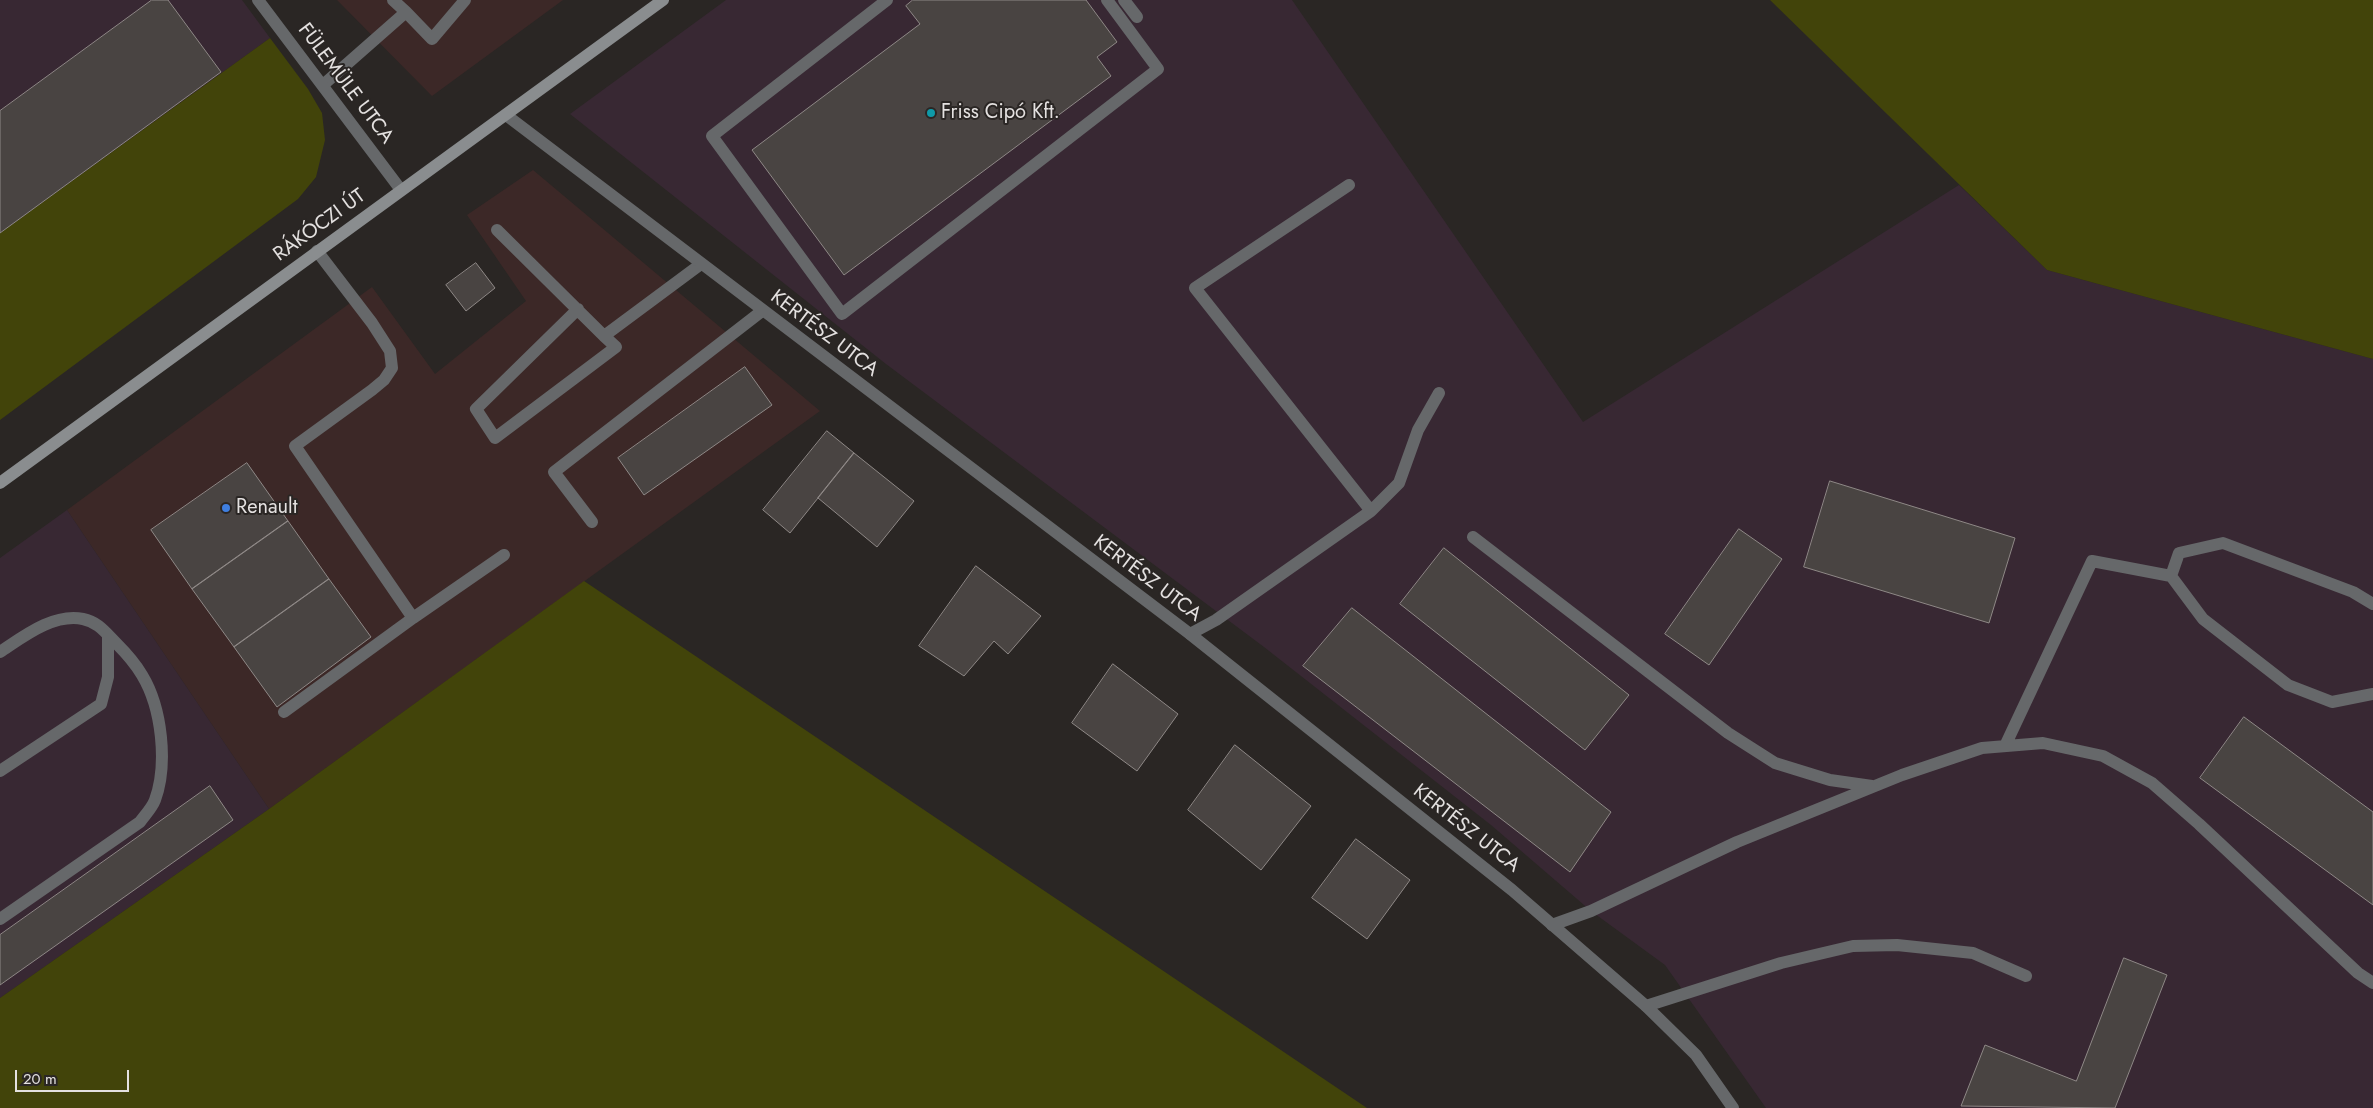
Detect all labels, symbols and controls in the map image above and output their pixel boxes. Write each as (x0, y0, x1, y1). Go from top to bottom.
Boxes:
street label: FÜLEMÜLE UTCA (292, 19, 398, 149)
place label: Friss Cipó Kft. (941, 101, 1060, 125)
marker: Friss Cipó Kft. (925, 107, 937, 119)
street label: RÁKÓCZI ÚT (269, 185, 371, 267)
street label: KERTÉSZ UTCA (765, 286, 883, 382)
place label: Renault (236, 496, 298, 520)
marker: Renault (220, 502, 232, 514)
street label: KERTÉSZ UTCA (1088, 531, 1206, 627)
street label: KERTÉSZ UTCA (1408, 780, 1524, 878)
scale bar (18, 1060, 131, 1092)
text: 20 m (23, 1068, 57, 1090)

